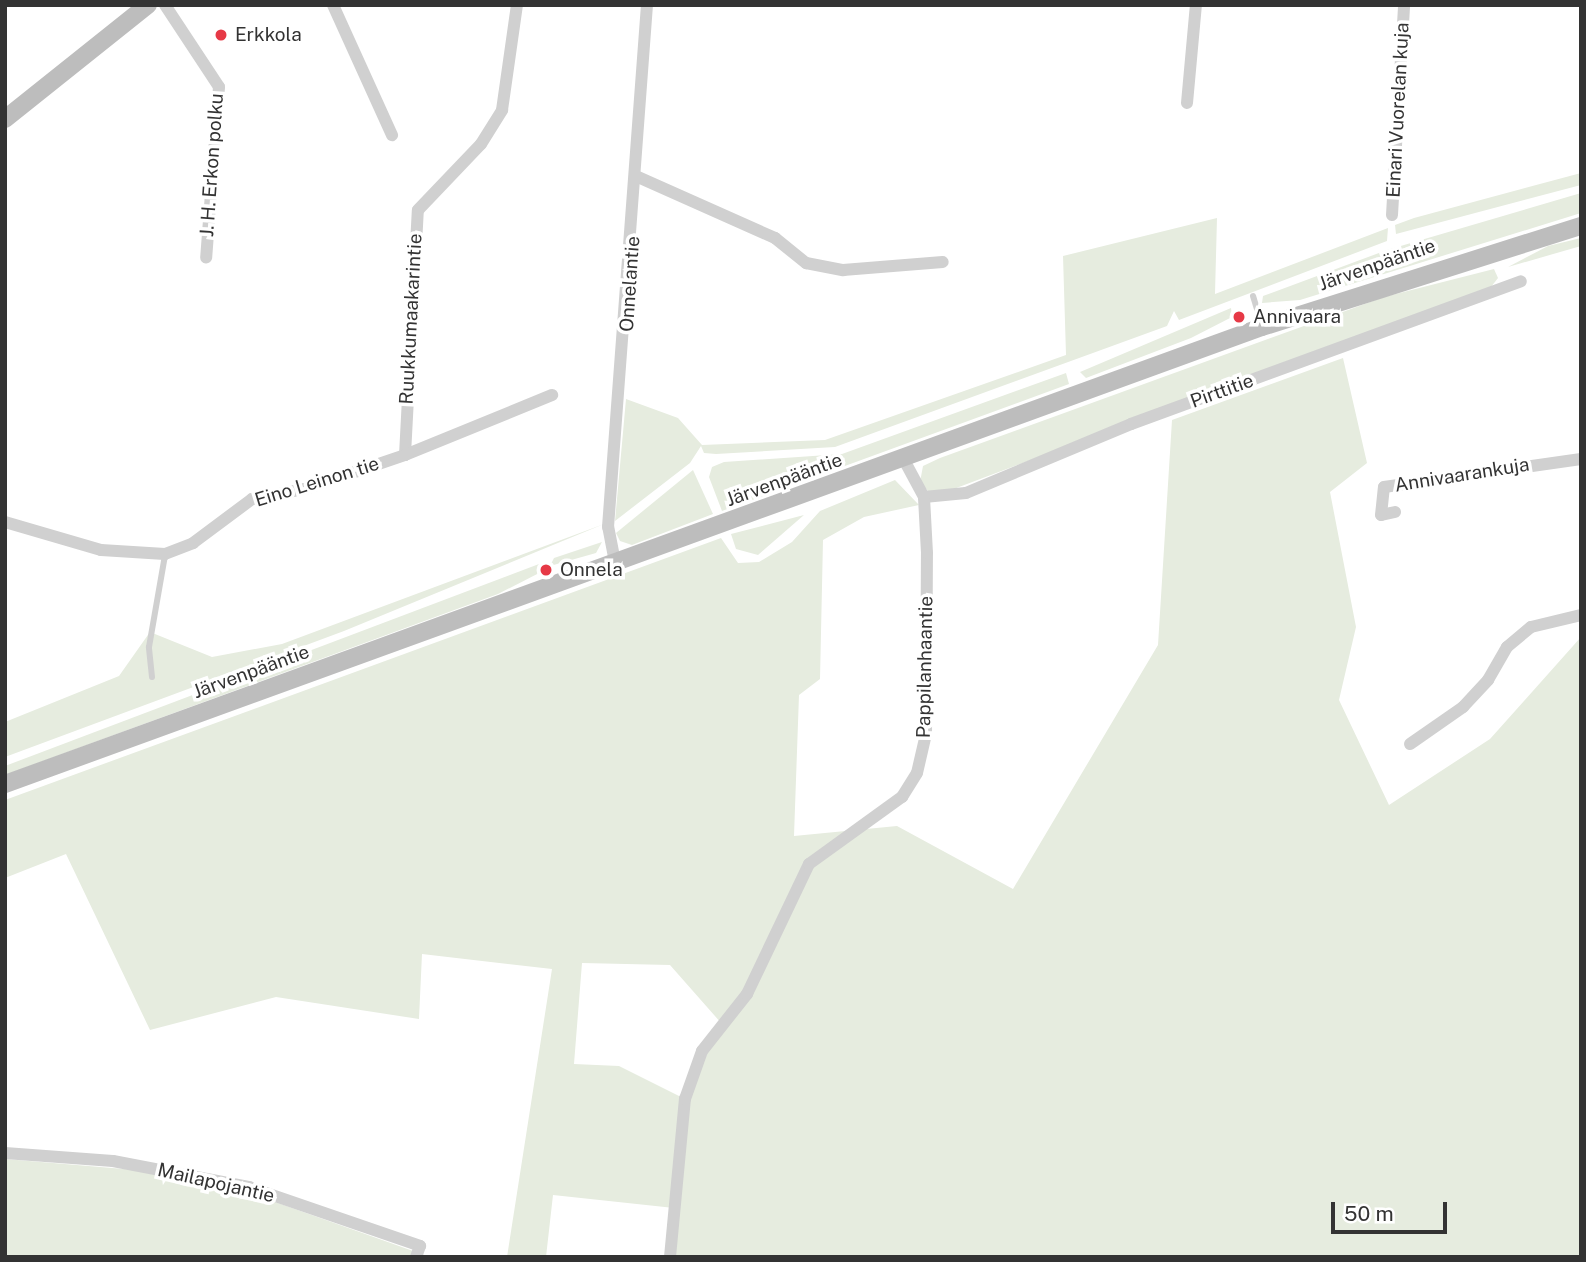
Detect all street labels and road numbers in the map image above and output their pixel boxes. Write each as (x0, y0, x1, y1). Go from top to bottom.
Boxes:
street label: Einari Vuorelan kuja (1382, 22, 1414, 198)
street label: J. H. Erkon polku (196, 92, 228, 238)
street label: Ruukkumaakarintie (395, 233, 427, 405)
street label: Järvenpääntie (1315, 234, 1439, 296)
street label: Onnelantie (615, 235, 645, 333)
street label: Pirttitie (1187, 369, 1257, 413)
street label: Järvenpääntie (723, 448, 845, 512)
street label: Eino Leinon tie (252, 452, 382, 512)
street label: Annivaarankuja (1393, 453, 1531, 497)
street label: Pappilanhaantie (912, 596, 938, 738)
street label: Järvenpääntie (190, 640, 312, 704)
street label: Mailapojantie (155, 1158, 277, 1208)

